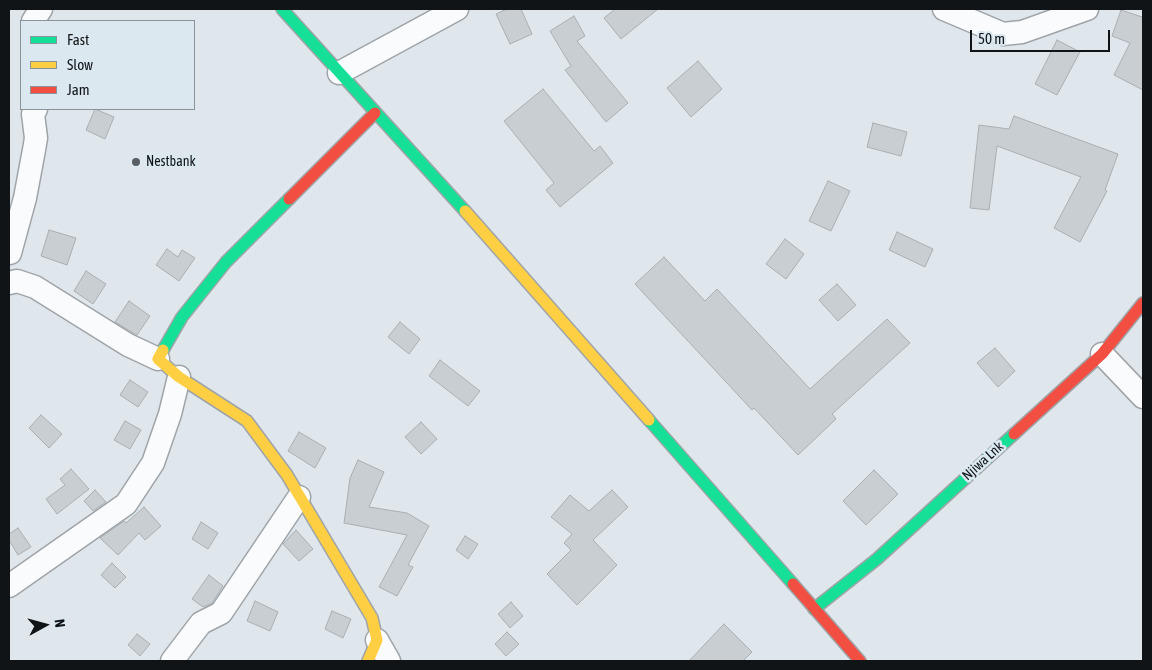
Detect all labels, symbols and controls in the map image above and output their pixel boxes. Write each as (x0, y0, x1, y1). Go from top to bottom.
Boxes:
legend (20, 20, 195, 110)
scale bar (972, 20, 1112, 52)
text: 50 m (978, 30, 1005, 47)
text: Fast (67, 31, 89, 48)
text: Slow (67, 56, 93, 73)
text: Jam (67, 81, 90, 98)
place label: Nestbank (146, 154, 196, 170)
marker: Nestbank (130, 156, 142, 168)
street label: Njiwa Lnk (959, 438, 1007, 484)
north arrow (20, 600, 70, 650)
text: N (51, 618, 68, 628)

